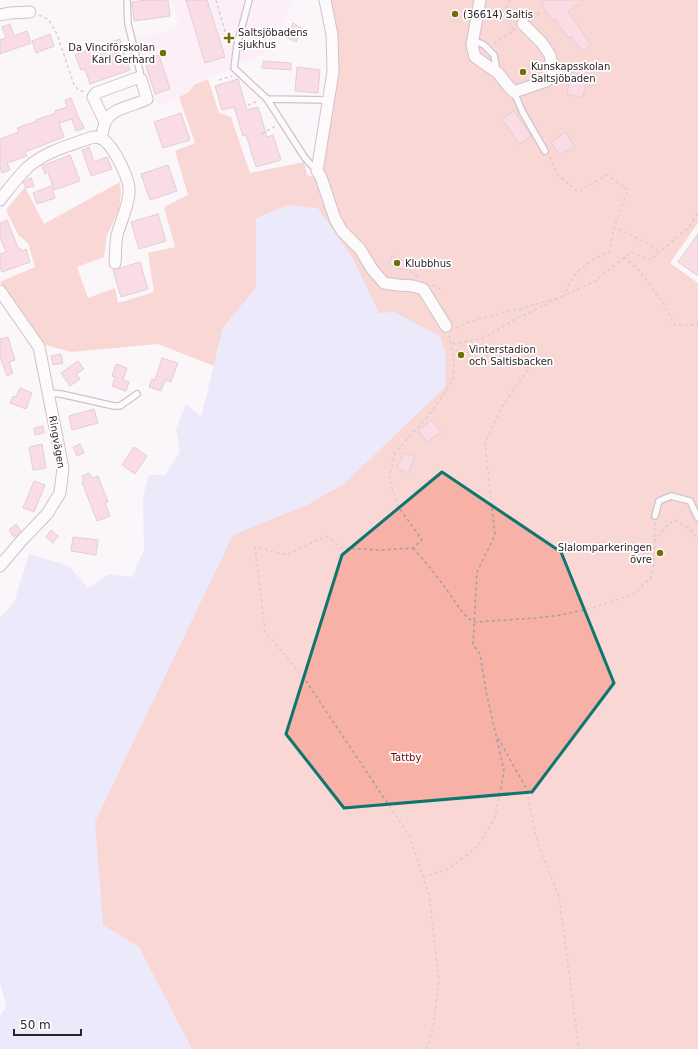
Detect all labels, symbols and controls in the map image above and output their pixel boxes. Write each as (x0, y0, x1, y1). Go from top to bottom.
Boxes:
marker: (36614) Saltis (450, 9, 460, 19)
place label: (36614) Saltis (463, 9, 533, 20)
place label: Saltsjöbadens sjukhus (238, 27, 308, 50)
marker: Saltsjöbadens sjukhus (223, 32, 235, 44)
place label: Da Vinciförskolan Karl Gerhard (68, 42, 155, 65)
marker: Da Vinciförskolan Karl Gerhard (158, 48, 168, 58)
place label: Kunskapsskolan Saltsjöbaden (531, 61, 610, 84)
marker: Kunskapsskolan Saltsjöbaden (518, 67, 528, 77)
marker: Klubbhus (392, 258, 402, 268)
place label: Klubbhus (405, 258, 451, 269)
place label: Vinterstadion och Saltisbacken (469, 344, 553, 367)
marker: Vinterstadion och Saltisbacken (456, 350, 466, 360)
street label: Ringvägen (47, 415, 67, 469)
place label: Slalomparkeringen övre (558, 542, 652, 565)
marker: Slalomparkeringen övre (655, 548, 665, 558)
park label: Tattby (390, 752, 421, 763)
scale bar (14, 1011, 81, 1037)
text: 50 m (20, 1018, 51, 1032)

